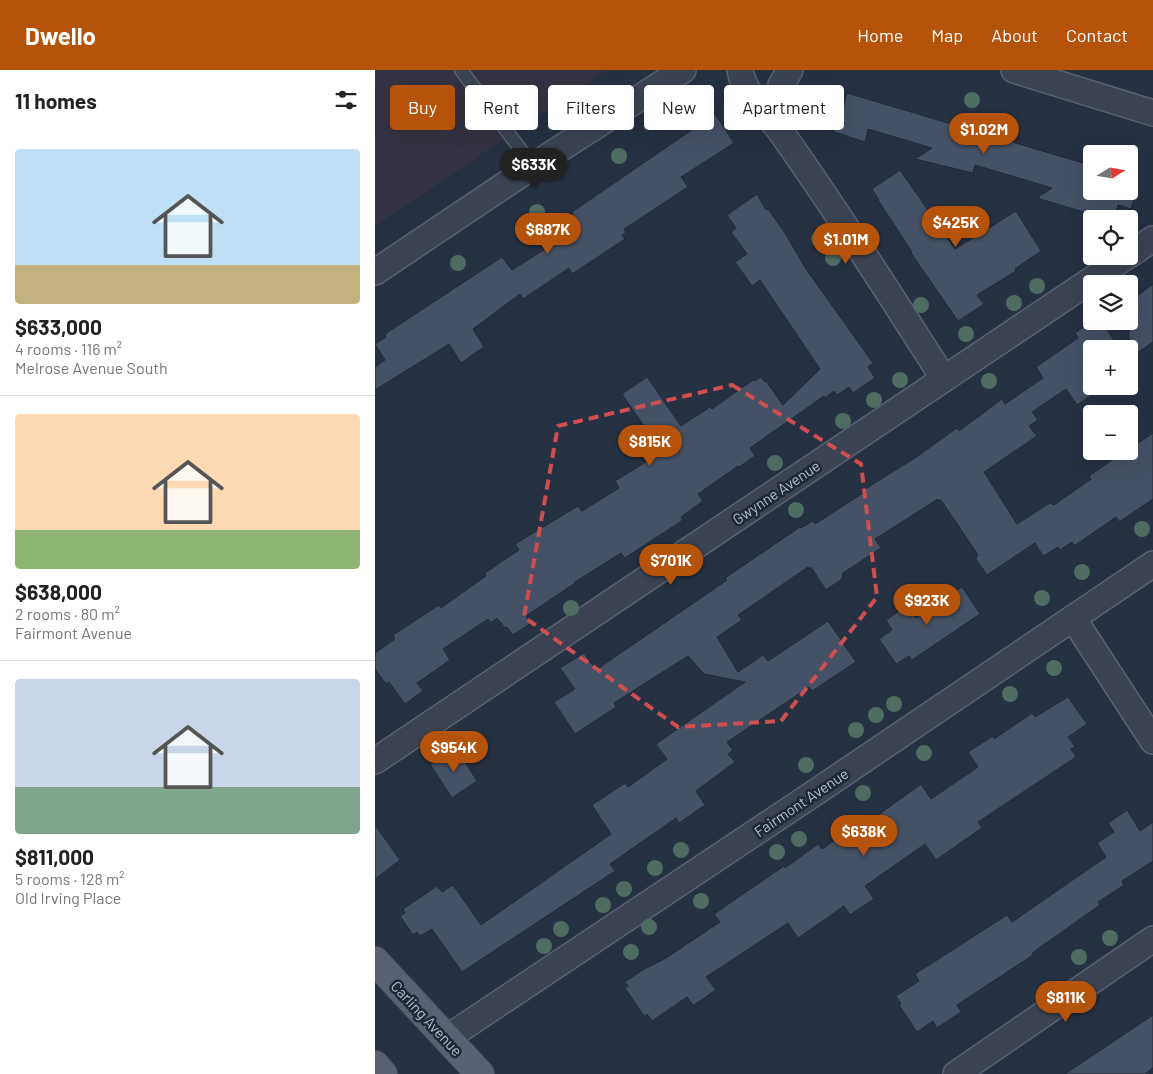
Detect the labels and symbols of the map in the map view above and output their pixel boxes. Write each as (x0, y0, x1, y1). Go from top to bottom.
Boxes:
pin: $1.02M (943, 112, 1025, 155)
north arrow (1083, 145, 1137, 200)
pin: $633K (499, 148, 569, 190)
pin: $425K (921, 206, 991, 248)
pin: $687K (513, 212, 583, 255)
pin: $1.01M (805, 222, 887, 265)
pin: $815K (615, 424, 685, 467)
street label: Gwynne Avenue (729, 456, 823, 528)
pin: $701K (636, 544, 706, 586)
pin: $923K (892, 584, 962, 626)
pin: $954K (419, 730, 489, 773)
street label: Fairmont Avenue (750, 764, 852, 840)
pin: $638K (829, 814, 899, 857)
street label: Carling Avenue (388, 977, 466, 1059)
pin: $811K (1031, 980, 1101, 1023)

